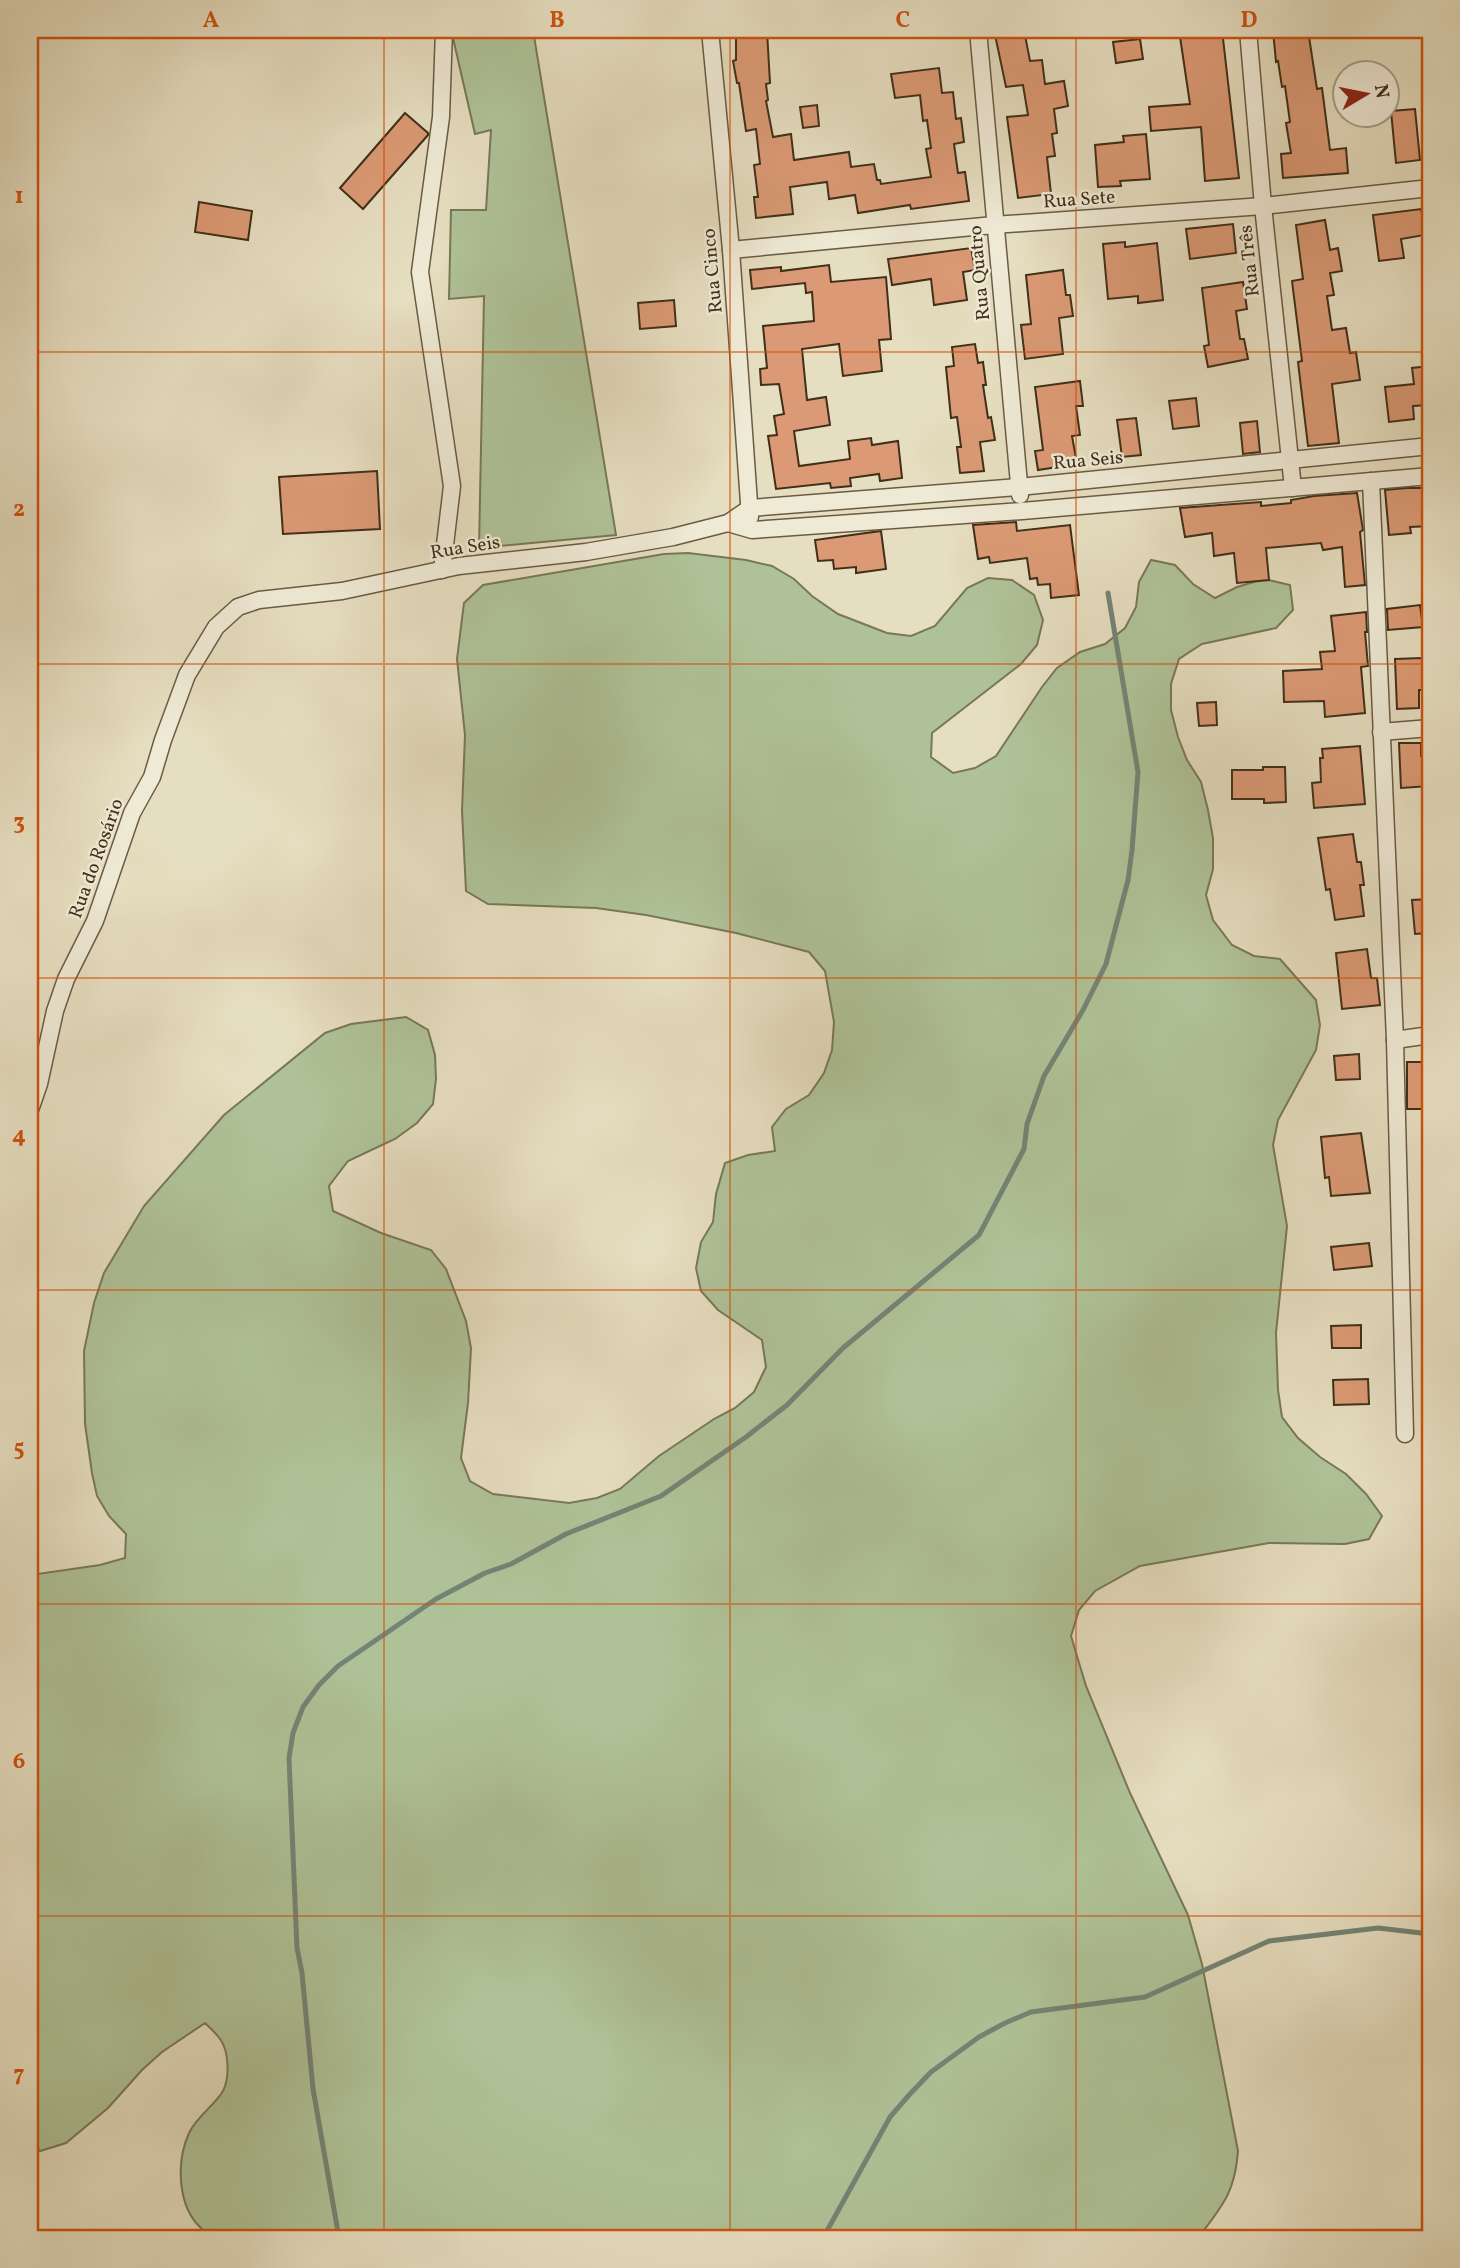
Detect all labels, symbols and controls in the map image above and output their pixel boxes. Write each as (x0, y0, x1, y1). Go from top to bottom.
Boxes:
text: A (203, 5, 219, 37)
text: B (549, 5, 565, 37)
text: C (896, 5, 910, 37)
text: D (1241, 5, 1258, 37)
north arrow (1330, 60, 1400, 130)
text: N (1367, 82, 1395, 101)
text: 1 (14, 181, 24, 213)
street label: Rua Sete (1042, 185, 1116, 215)
street label: Rua Quatro (963, 224, 997, 322)
street label: Rua Três (1233, 224, 1267, 298)
street label: Rua Cinco (696, 227, 730, 314)
street label: Rua Seis (1052, 445, 1124, 477)
text: 2 (13, 494, 25, 526)
street label: Rua Seis (429, 530, 502, 566)
street label: Rua do Rosário (63, 795, 131, 922)
text: 3 (13, 807, 25, 839)
text: 4 (12, 1120, 26, 1152)
text: 5 (13, 1433, 25, 1465)
text: 6 (13, 1746, 25, 1778)
text: 7 (14, 2059, 25, 2091)

